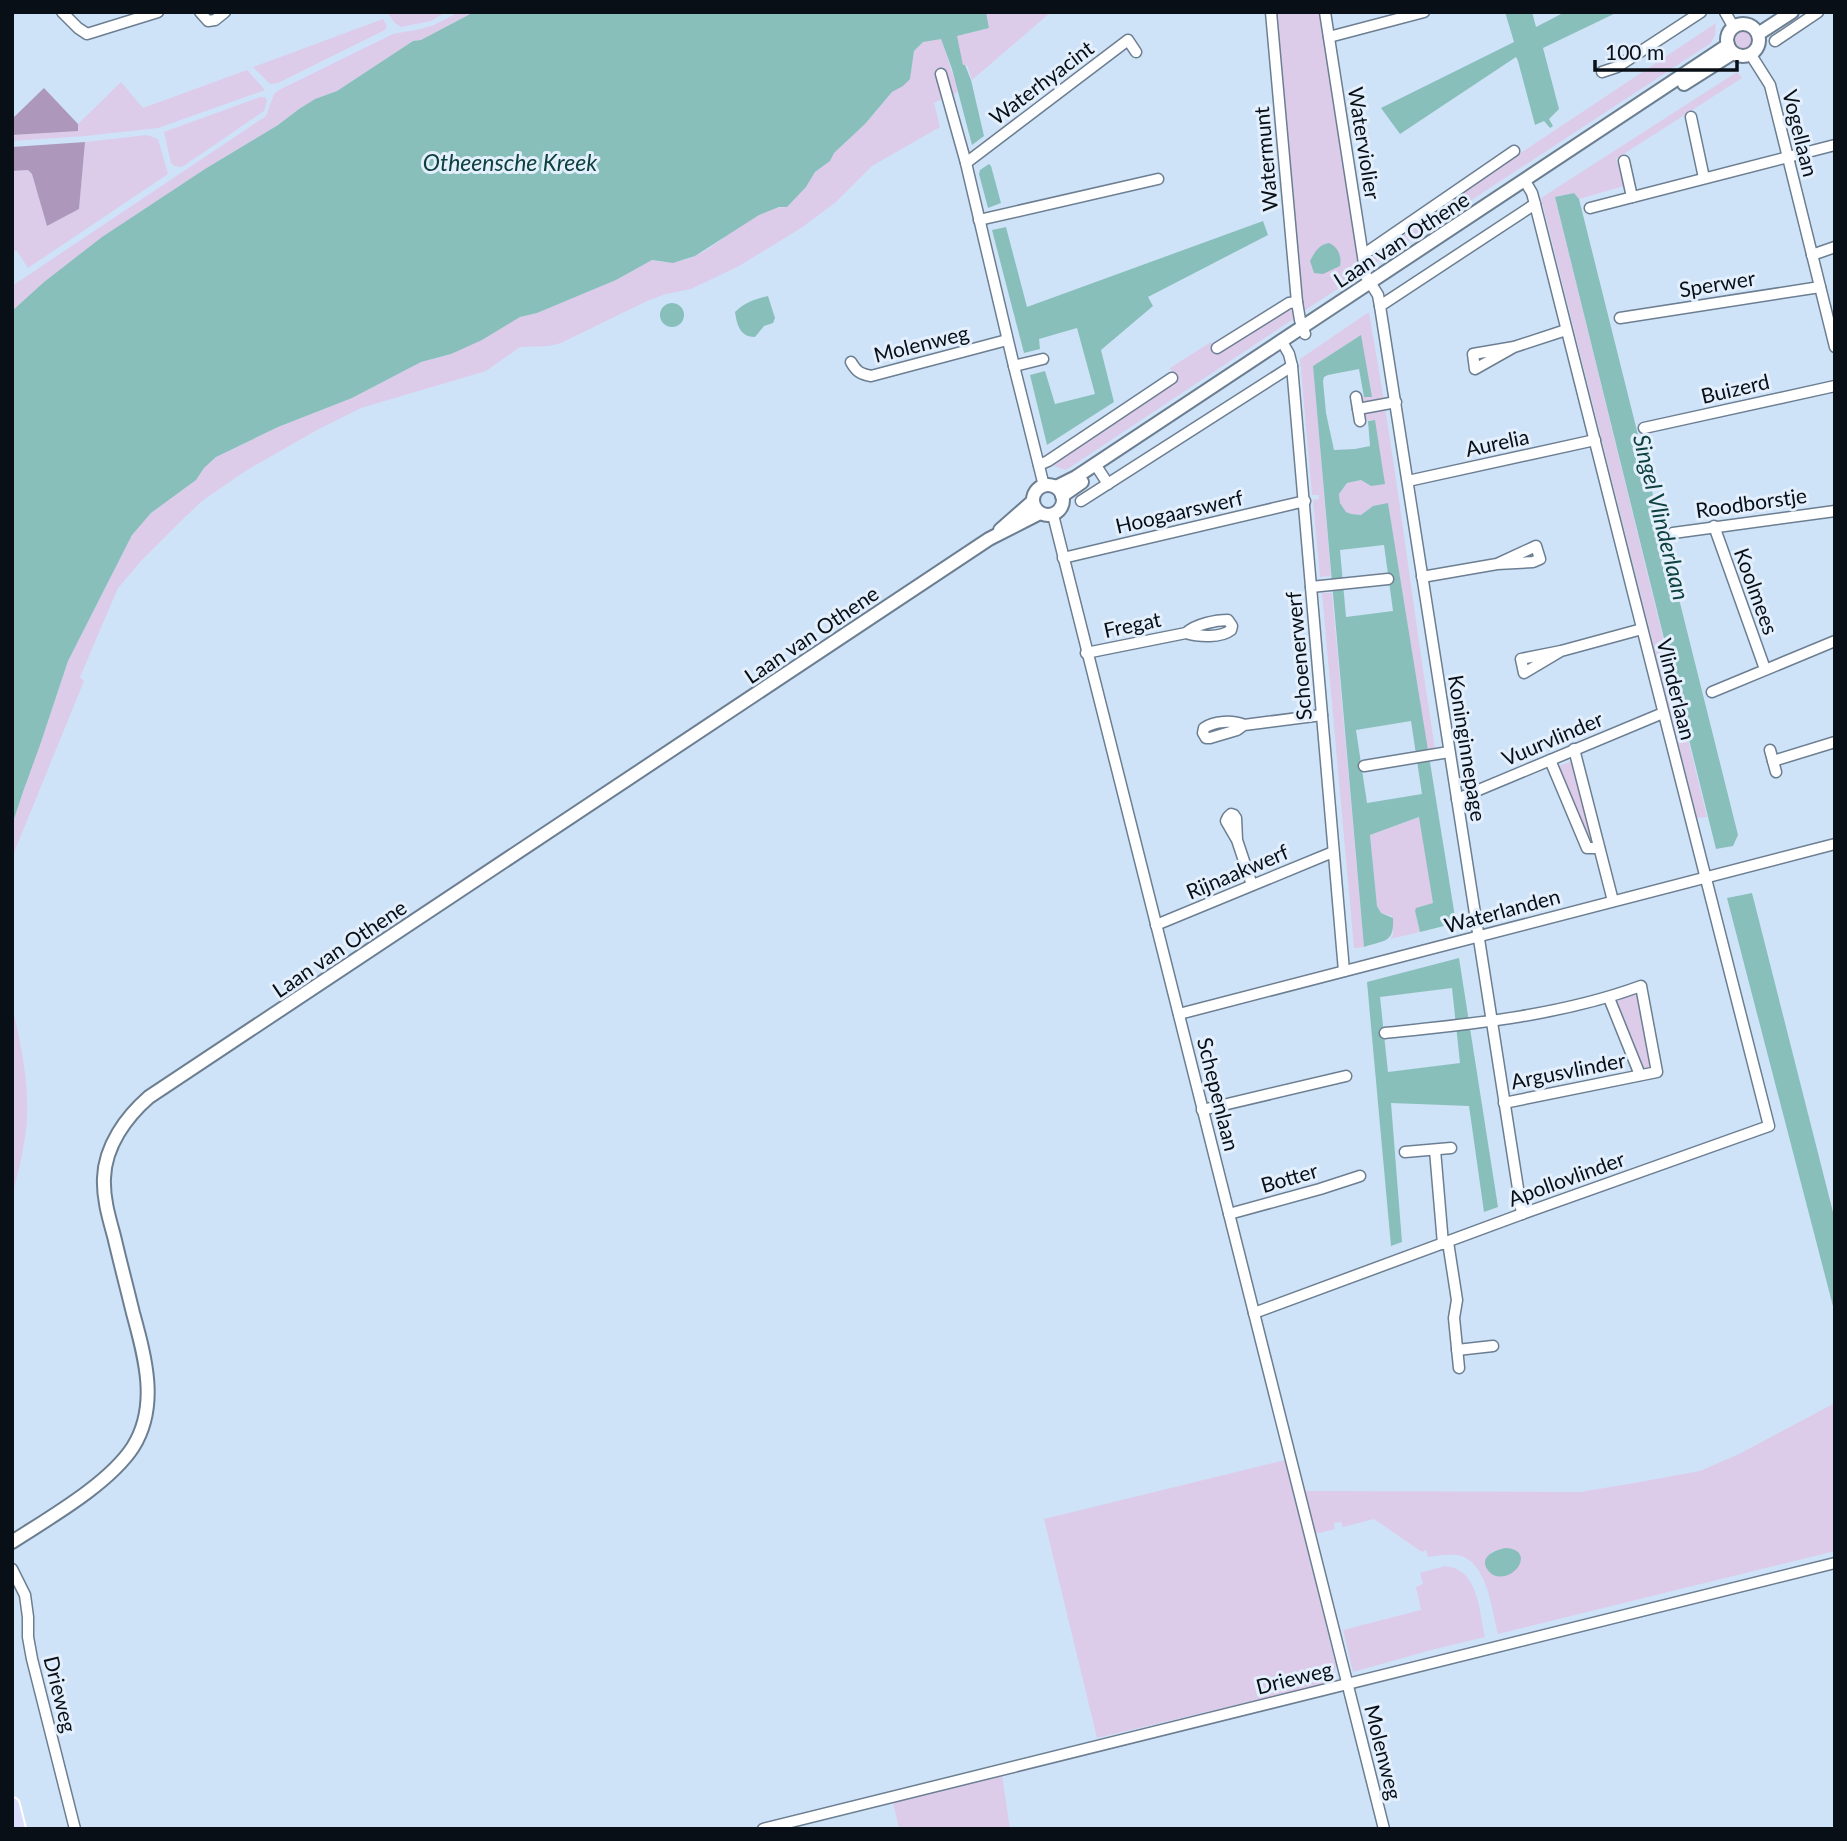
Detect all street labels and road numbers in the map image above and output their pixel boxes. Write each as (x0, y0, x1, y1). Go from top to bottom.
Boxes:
street label: Waterhyacint (984, 35, 1098, 129)
street label: Waterviolier (1344, 85, 1386, 201)
street label: Vogellaan (1778, 87, 1824, 179)
street label: Watermunt (1248, 105, 1282, 212)
street label: Laan van Othene (1329, 186, 1473, 292)
street label: Sperwer (1677, 265, 1757, 301)
street label: Molenweg (871, 319, 971, 367)
street label: Buizerd (1698, 368, 1772, 408)
street label: Aurelia (1463, 423, 1531, 461)
street label: Roodborstje (1694, 482, 1808, 522)
street label: Hoogaarswerf (1113, 484, 1246, 538)
street label: Koolmees (1730, 544, 1784, 638)
street label: Laan van Othene (739, 580, 883, 688)
street label: Schoenerwerf (1280, 590, 1316, 721)
street label: Fregat (1101, 606, 1163, 642)
street label: Vlinderlaan (1652, 636, 1702, 742)
street label: Koninginnepage (1444, 673, 1492, 823)
street label: Vuurvlinder (1498, 705, 1607, 770)
street label: Rijnaakwerf (1182, 838, 1293, 904)
street label: Waterlanden (1441, 883, 1563, 937)
street label: Laan van Othene (267, 894, 411, 1002)
street label: Schepenlaan (1193, 1035, 1245, 1153)
street label: Argusvlinder (1509, 1047, 1628, 1093)
street label: Apollovlinder (1504, 1145, 1628, 1211)
street label: Botter (1258, 1157, 1321, 1197)
street label: Drieweg (39, 1653, 83, 1735)
street label: Drieweg (1253, 1655, 1335, 1699)
street label: Molenweg (1360, 1702, 1408, 1802)

